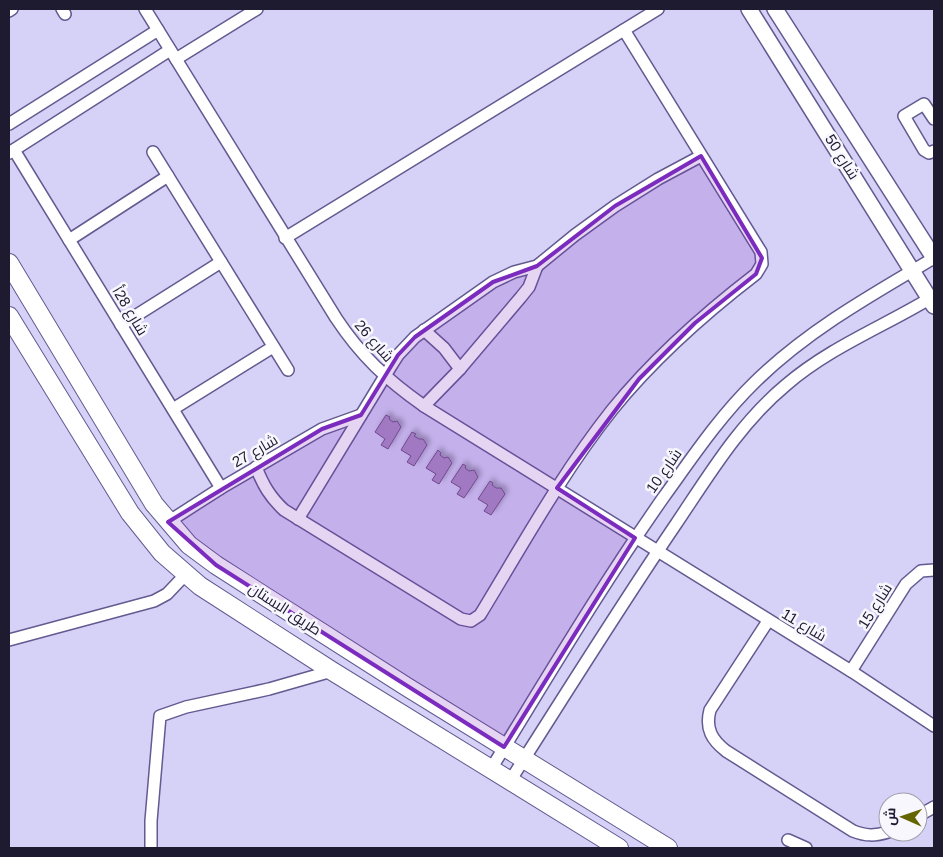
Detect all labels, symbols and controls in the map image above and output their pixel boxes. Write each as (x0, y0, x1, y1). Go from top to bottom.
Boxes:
street label: شارع 50 (819, 131, 863, 184)
street label: شارع 28أ (107, 283, 152, 340)
street label: شارع 26 (349, 316, 397, 367)
street label: شارع 27 (229, 431, 282, 473)
street label: شارع 10 (642, 445, 687, 498)
street label: طريق البستان (245, 579, 325, 640)
street label: شارع 15 (854, 580, 898, 633)
street label: شارع 11 (777, 605, 830, 647)
north arrow (878, 792, 928, 842)
text: ش (882, 807, 899, 826)

